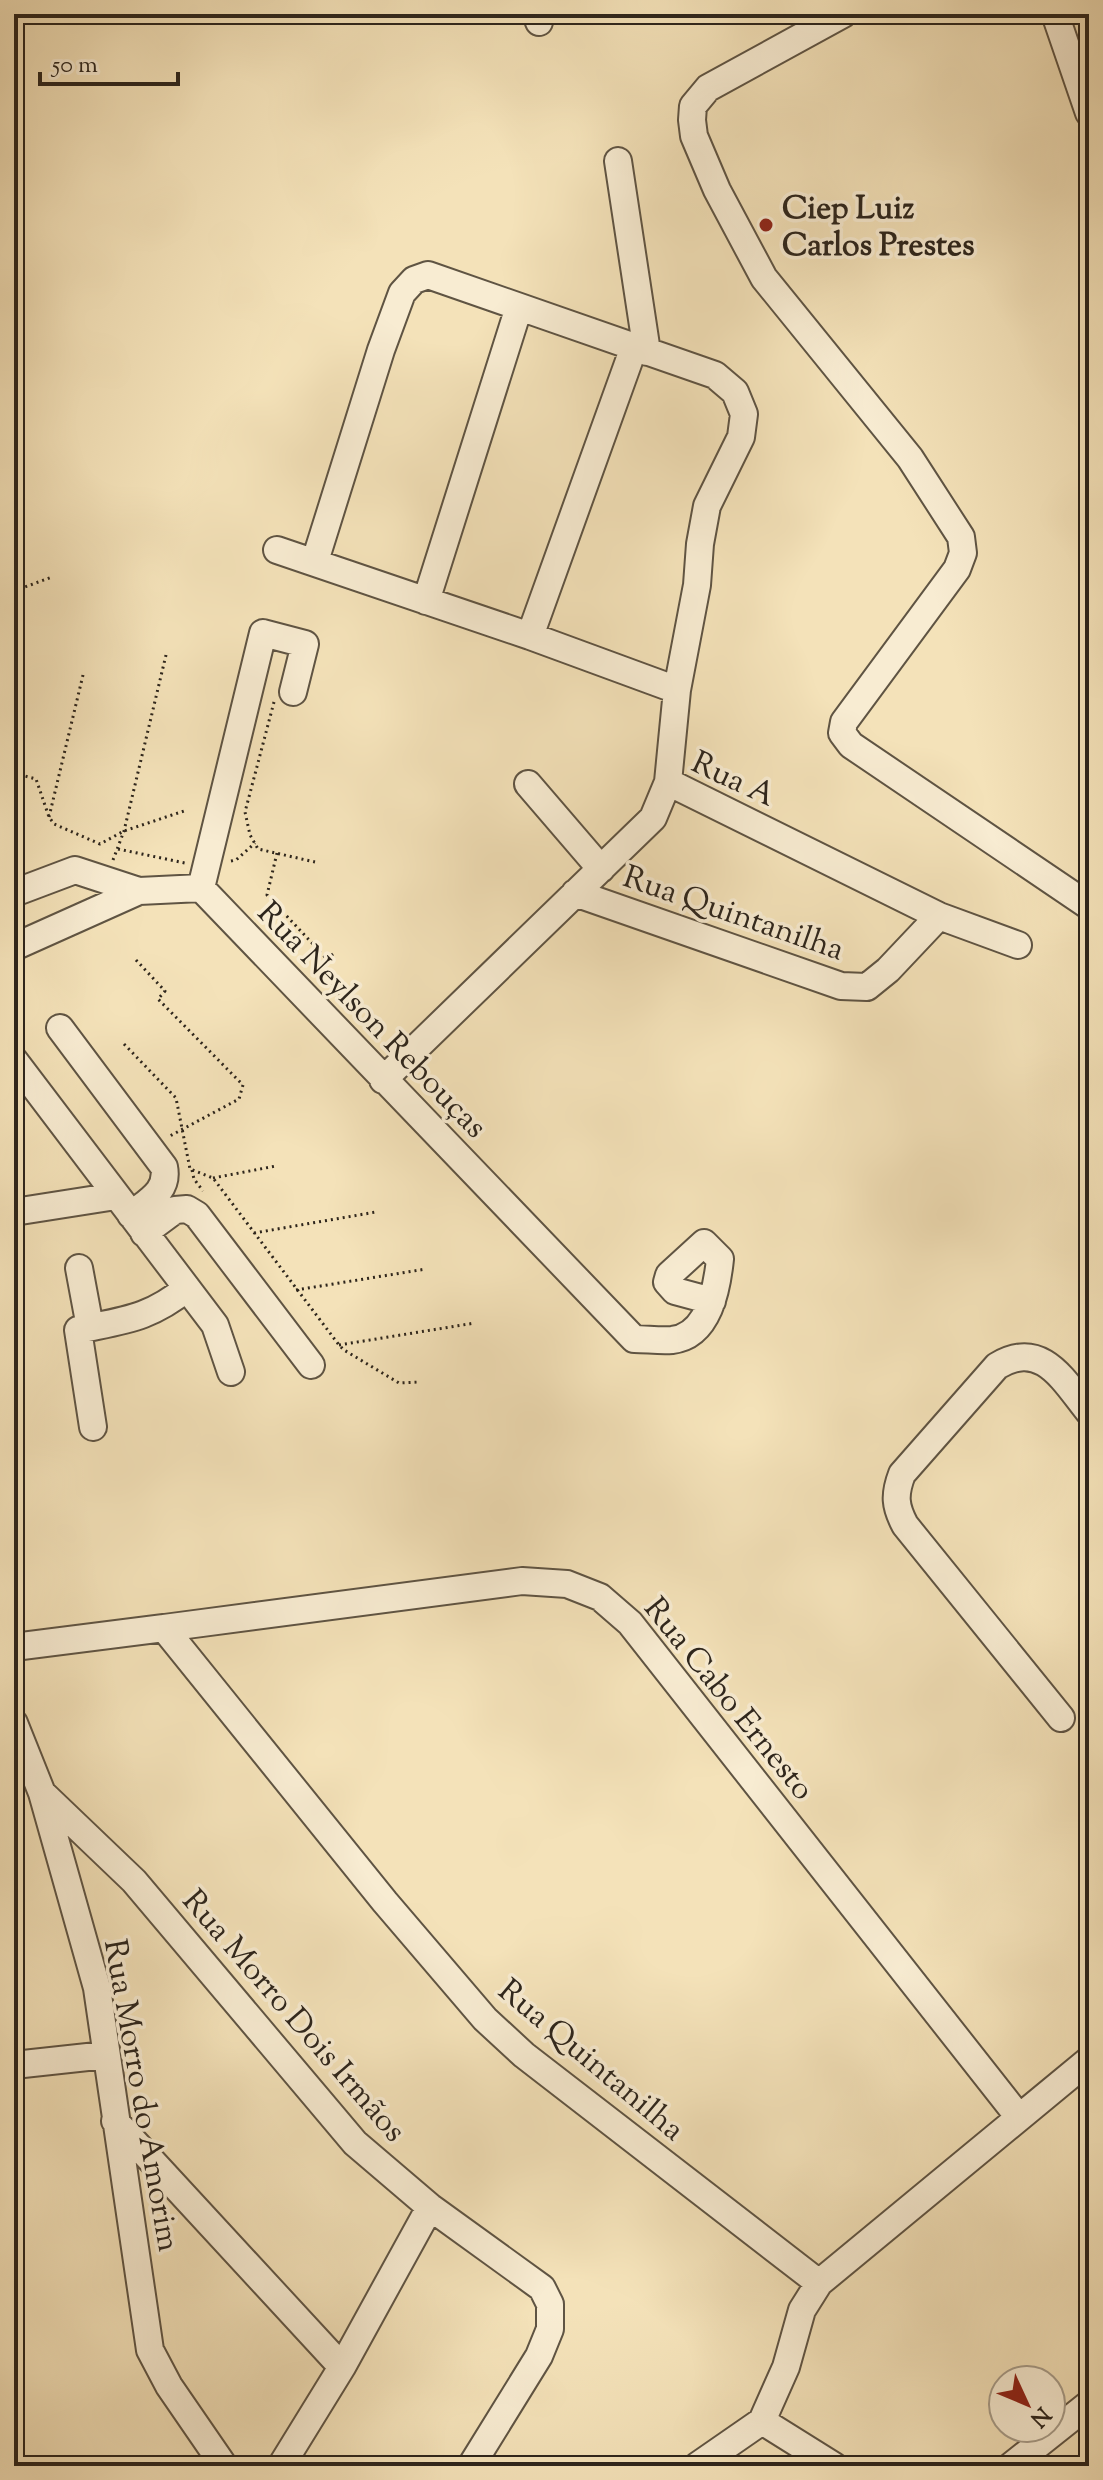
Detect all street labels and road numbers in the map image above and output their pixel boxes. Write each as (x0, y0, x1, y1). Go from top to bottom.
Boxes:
street label: Rua A (683, 741, 782, 820)
street label: Rua Quintanilha (616, 855, 850, 974)
street label: Rua Neylson Rebouças (245, 892, 496, 1150)
street label: Rua Cabo Ernesto (631, 1588, 824, 1811)
street label: Rua Morro Dois Irmãos (170, 1881, 416, 2153)
street label: Rua Morro do Amorim (90, 1936, 190, 2255)
street label: Rua Quintanilha (487, 1969, 694, 2153)

